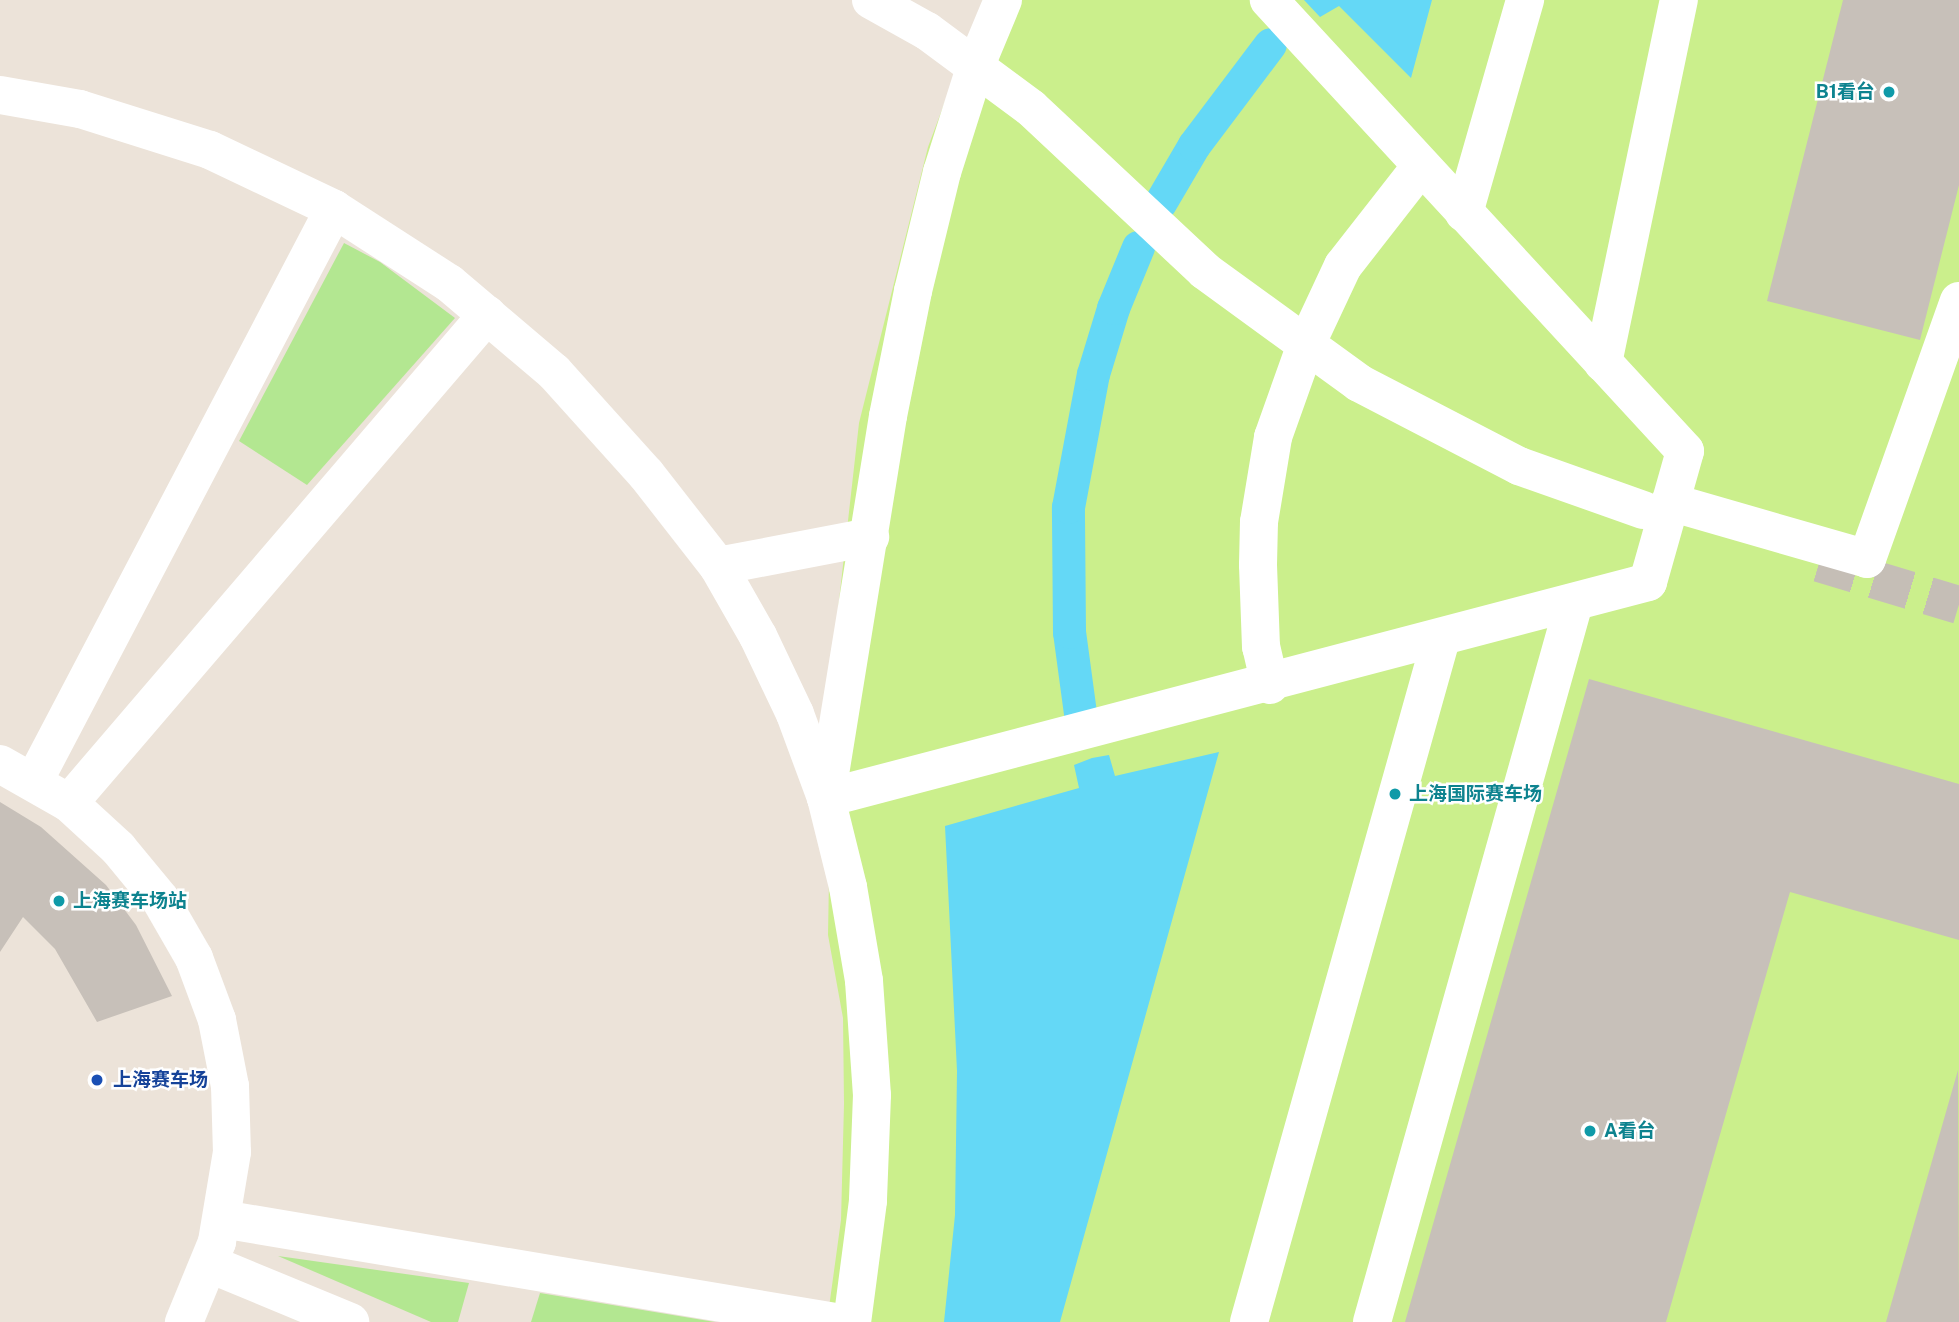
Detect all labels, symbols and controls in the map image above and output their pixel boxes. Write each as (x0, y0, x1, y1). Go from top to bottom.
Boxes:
place label: B1看台 (1816, 81, 1875, 103)
marker: B1看台 (1881, 84, 1897, 100)
place label: 上海国际赛车场 (1409, 783, 1542, 805)
marker: 上海国际赛车场 (1387, 786, 1403, 802)
place label: 上海赛车场站 (73, 890, 187, 912)
marker: 上海赛车场站 (51, 893, 67, 909)
place label: 上海赛车场 (113, 1069, 208, 1091)
marker: 上海赛车场 (87, 1070, 107, 1090)
place label: A看台 (1604, 1120, 1656, 1142)
marker: A看台 (1582, 1123, 1598, 1139)

